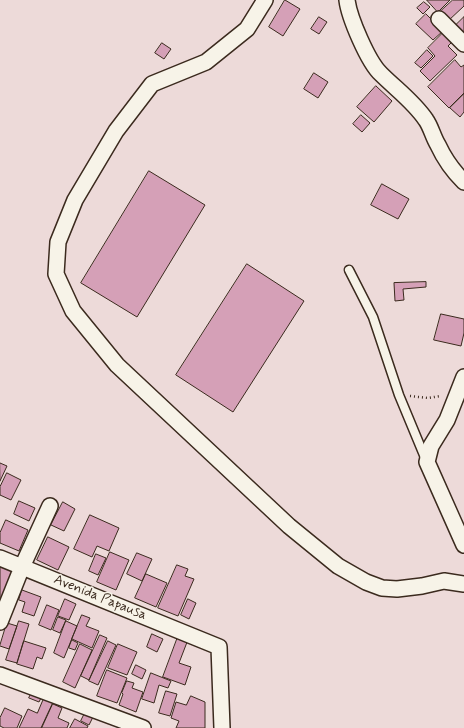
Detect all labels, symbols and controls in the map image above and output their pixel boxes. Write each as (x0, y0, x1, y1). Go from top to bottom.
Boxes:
street label: Avenida Papausa (51, 572, 149, 624)

